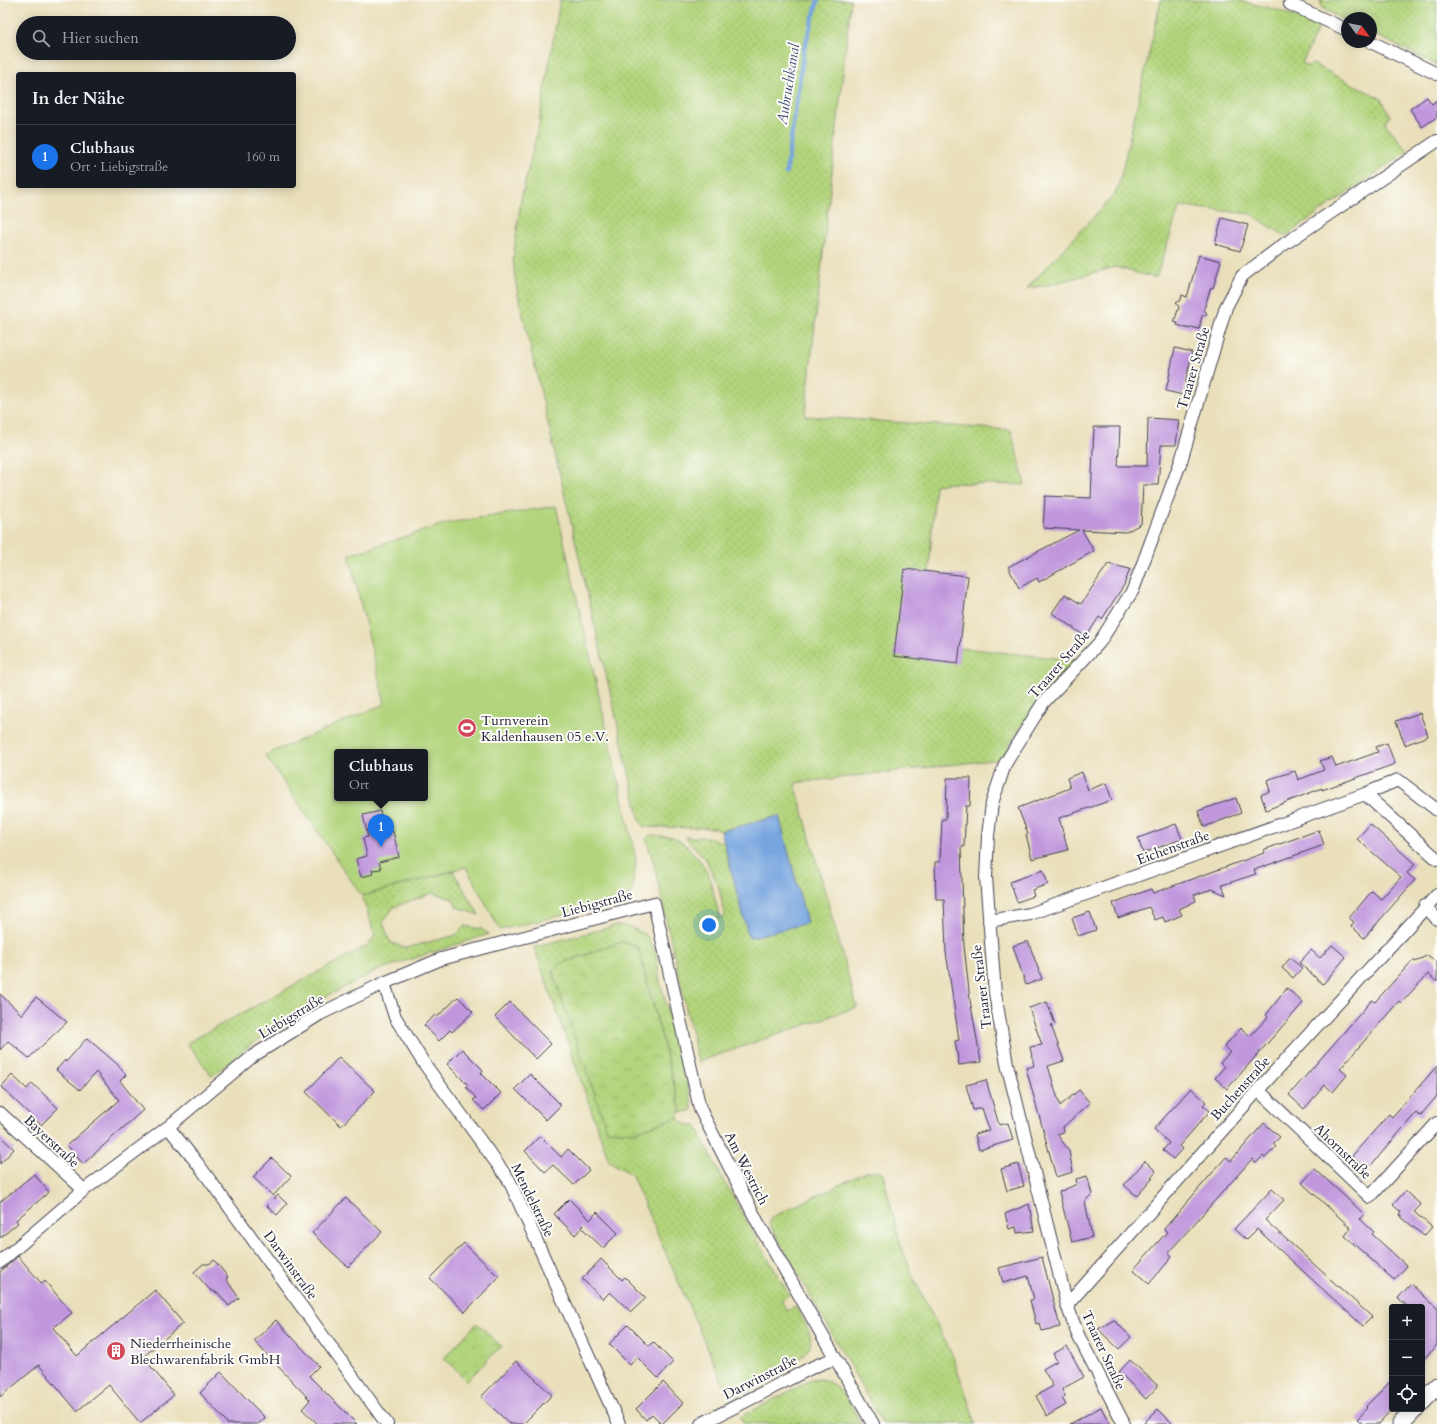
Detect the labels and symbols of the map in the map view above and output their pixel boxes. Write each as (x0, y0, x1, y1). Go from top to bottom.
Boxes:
north arrow (1341, 12, 1377, 48)
water label: Aubruchkanal (772, 41, 804, 127)
street label: Traarer Straße (1173, 325, 1214, 412)
street label: Traarer Straße (1024, 626, 1094, 703)
place label: Turnverein Kaldenhausen 05 e.V. (481, 711, 609, 746)
sports icon: Turnverein Kaldenhausen 05 e.V. (456, 717, 478, 739)
pin: 1 (368, 814, 394, 847)
street label: Eichenstraße (1134, 826, 1212, 869)
street label: Liebigstraße (559, 885, 635, 922)
your location (699, 915, 719, 935)
street label: Traarer Straße (967, 944, 996, 1030)
street label: Liebigstraße (255, 989, 327, 1043)
street label: Buchenstraße (1206, 1052, 1274, 1125)
street label: Bayerstraße (20, 1111, 84, 1172)
street label: Ahornstraße (1310, 1119, 1376, 1184)
street label: Am Westrich (720, 1128, 773, 1208)
street label: Mendelstraße (507, 1160, 559, 1240)
street label: Darwinstraße (259, 1227, 322, 1303)
street label: Traarer Straße (1077, 1308, 1130, 1393)
place label: Niederrheinische Blechwarenfabrik GmbH (130, 1334, 281, 1369)
building icon: Niederrheinische Blechwarenfabrik GmbH (105, 1340, 127, 1362)
street label: Darwinstraße (720, 1351, 800, 1404)

